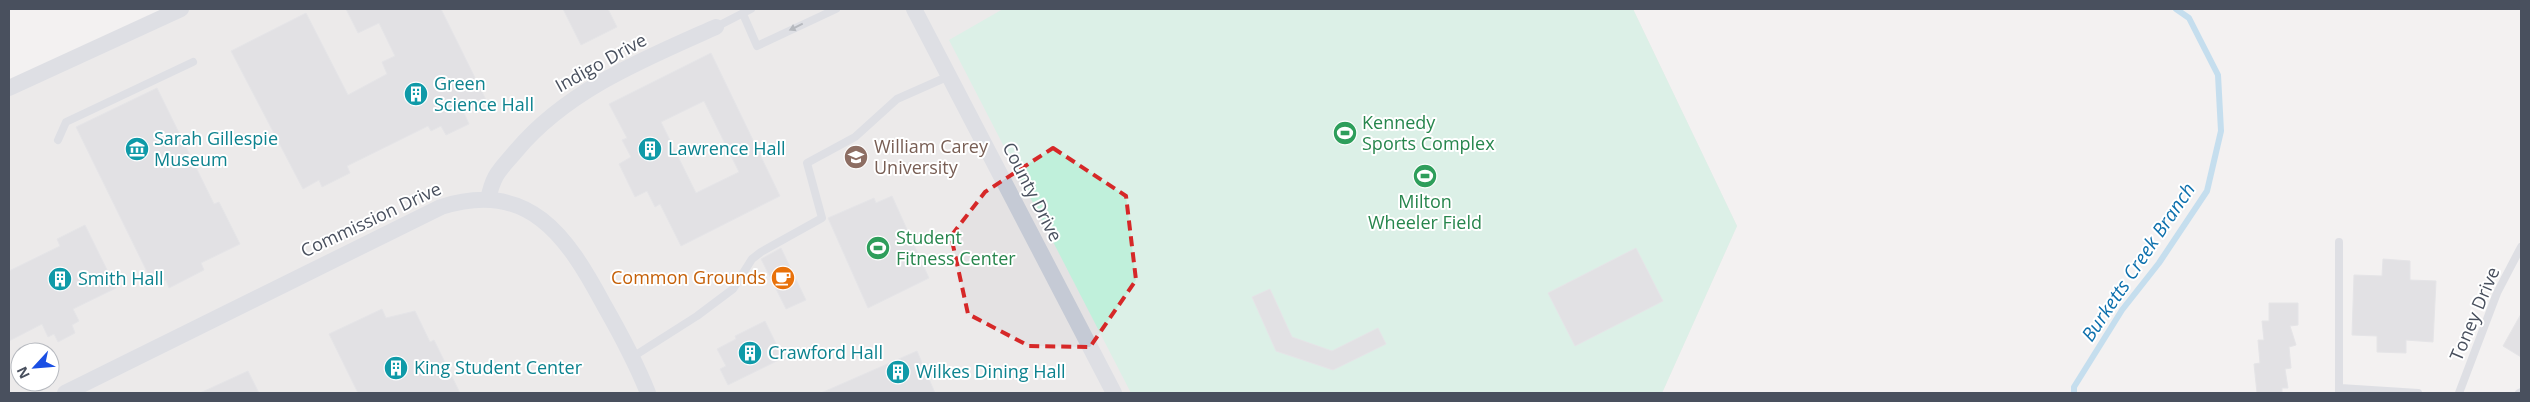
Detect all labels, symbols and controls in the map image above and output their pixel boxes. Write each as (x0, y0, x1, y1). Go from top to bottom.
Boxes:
one-way arrow (789, 23, 804, 32)
street label: Indigo Drive (551, 27, 650, 97)
place label: Green Science Hall (434, 71, 534, 116)
building icon: Green Science Hall (403, 81, 429, 107)
place label: Kennedy Sports Complex (1362, 110, 1495, 155)
sports icon: Kennedy Sports Complex (1332, 120, 1358, 146)
place label: Sarah Gillespie Museum (154, 126, 278, 171)
place label: William Carey University (874, 134, 989, 179)
museum icon: Sarah Gillespie Museum (124, 136, 150, 162)
building icon: Lawrence Hall (637, 136, 663, 162)
place label: Lawrence Hall (668, 136, 786, 160)
street label: County Drive (998, 138, 1068, 245)
school or university icon: William Carey University (843, 144, 869, 170)
sports icon: Milton Wheeler Field (1412, 163, 1438, 189)
street label: Commission Drive (296, 176, 445, 262)
water label: Burketts Creek Branch (2075, 178, 2201, 346)
place label: Milton Wheeler Field (1368, 189, 1482, 234)
place label: Student Fitness Center (896, 225, 1016, 270)
sports icon: Student Fitness Center (865, 235, 891, 261)
street label: Toney Drive (2444, 263, 2505, 364)
place label: Common Grounds (611, 265, 766, 289)
cafe icon: Common Grounds (770, 265, 796, 291)
building icon: Smith Hall (47, 266, 73, 292)
place label: Smith Hall (78, 266, 164, 290)
building icon: Crawford Hall (737, 340, 763, 366)
place label: Crawford Hall (768, 340, 883, 364)
north arrow (10, 342, 60, 392)
building icon: King Student Center (383, 355, 409, 381)
place label: King Student Center (414, 355, 583, 379)
building icon: Wilkes Dining Hall (885, 359, 911, 385)
place label: Wilkes Dining Hall (916, 359, 1066, 383)
text: N (12, 364, 34, 382)

